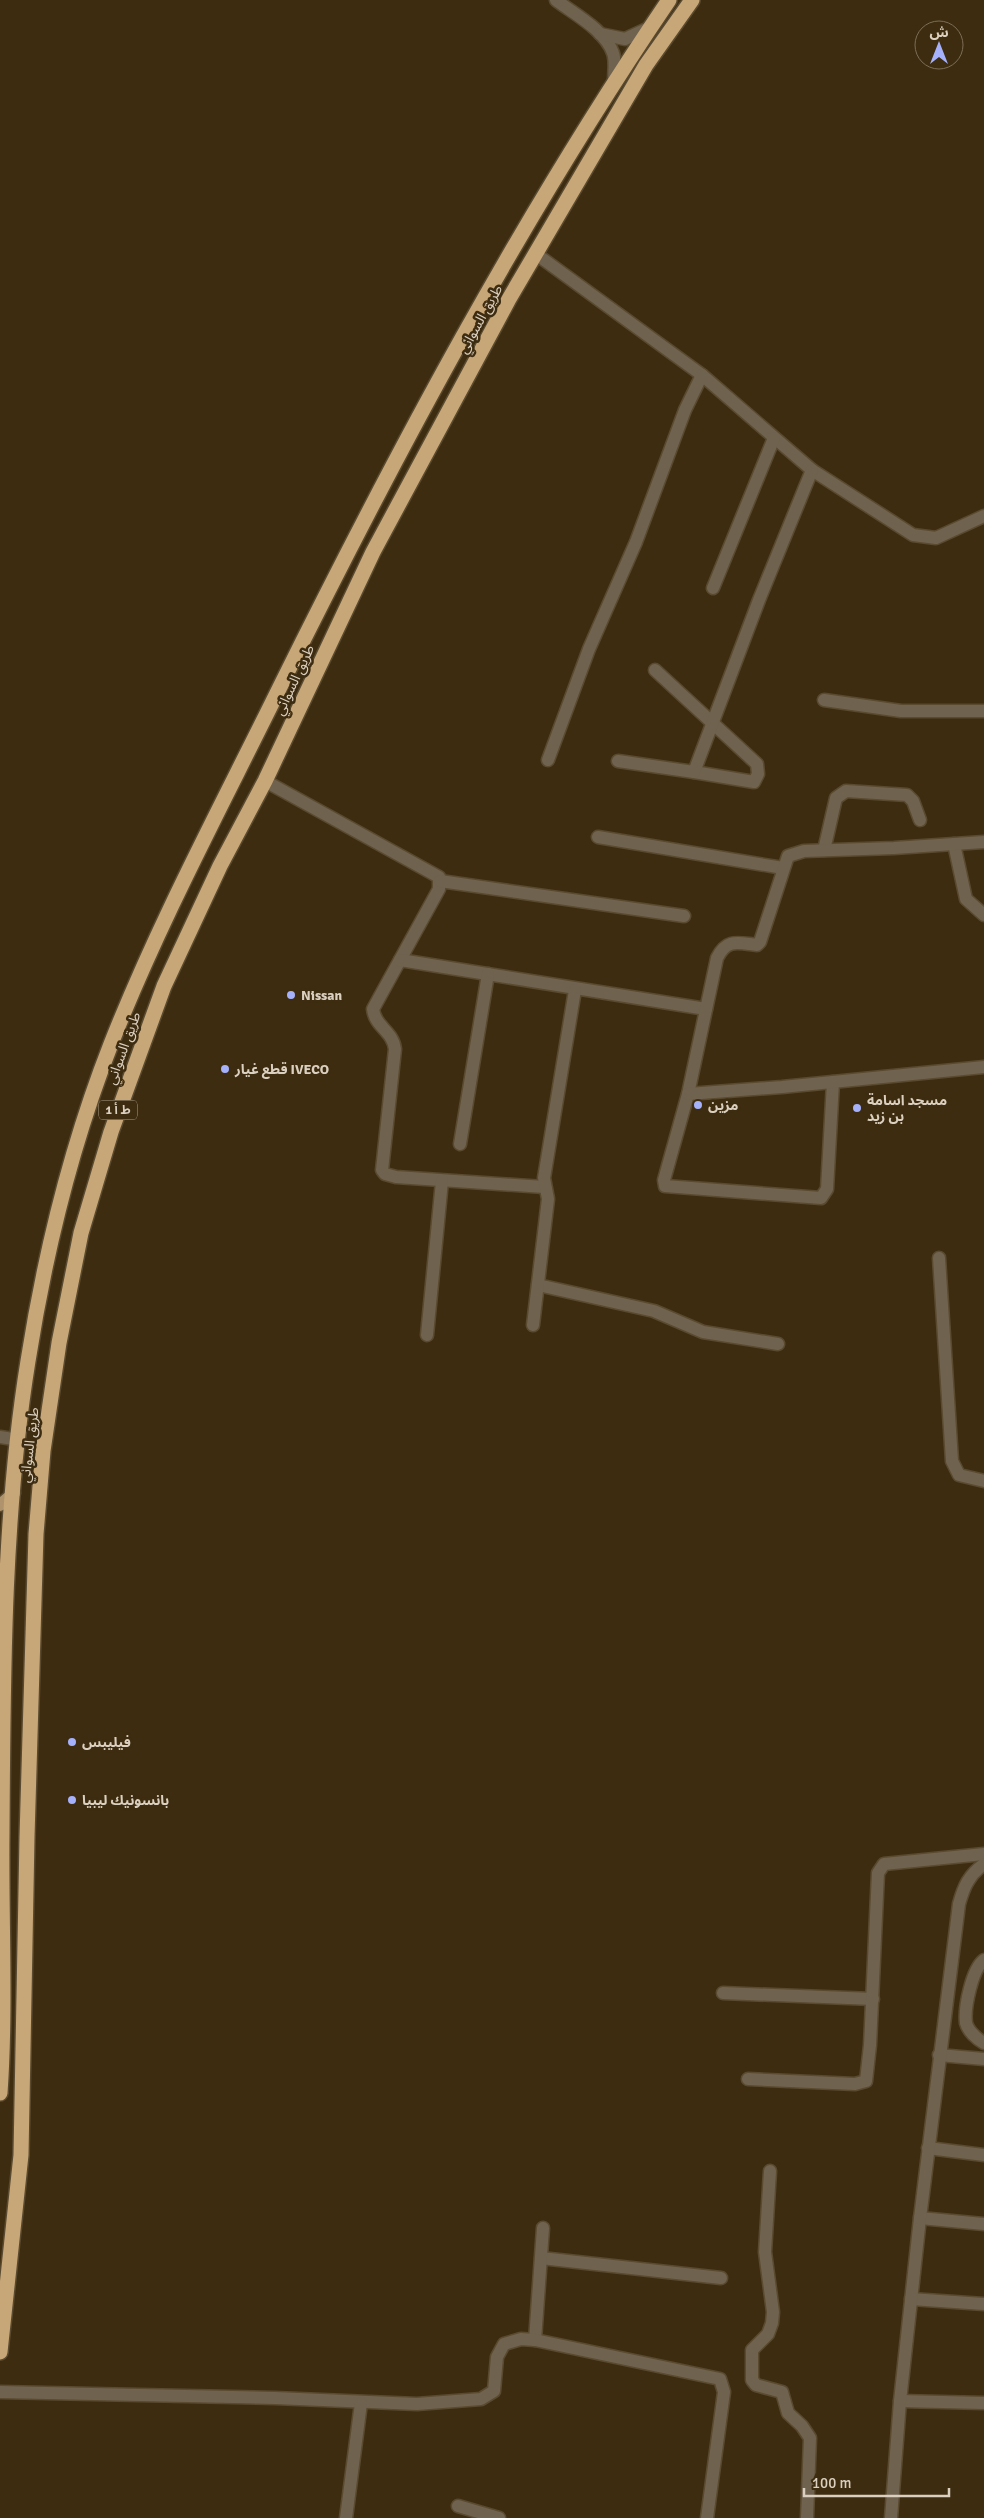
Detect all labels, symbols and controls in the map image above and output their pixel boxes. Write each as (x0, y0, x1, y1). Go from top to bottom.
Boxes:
north arrow (914, 20, 964, 70)
text: ش (929, 24, 949, 41)
street label: طريق السواني (455, 282, 508, 358)
street label: طريق السواني (271, 642, 320, 719)
place label: Nissan (301, 987, 342, 1004)
marker: Nissan (285, 989, 297, 1001)
street label: طريق السواني (102, 1010, 147, 1088)
place label: قطع غيار IVECO (234, 1061, 329, 1079)
marker: قطع غيار IVECO (219, 1063, 231, 1075)
place label: مسجد اسامة بن زيد (867, 1092, 947, 1125)
place label: مزين (708, 1097, 738, 1114)
marker: مزين (692, 1099, 704, 1111)
road number: ط أ 1 (99, 1100, 137, 1120)
marker: مسجد اسامة بن زيد (851, 1102, 863, 1114)
street label: طريق السواني (16, 1406, 45, 1484)
place label: فيليبس (82, 1734, 131, 1751)
marker: فيليبس (66, 1736, 78, 1748)
place label: بانسونيك ليبيا (82, 1792, 169, 1809)
marker: بانسونيك ليبيا (66, 1794, 78, 1806)
scale bar (804, 2466, 949, 2498)
text: 100 m (812, 2474, 852, 2492)

